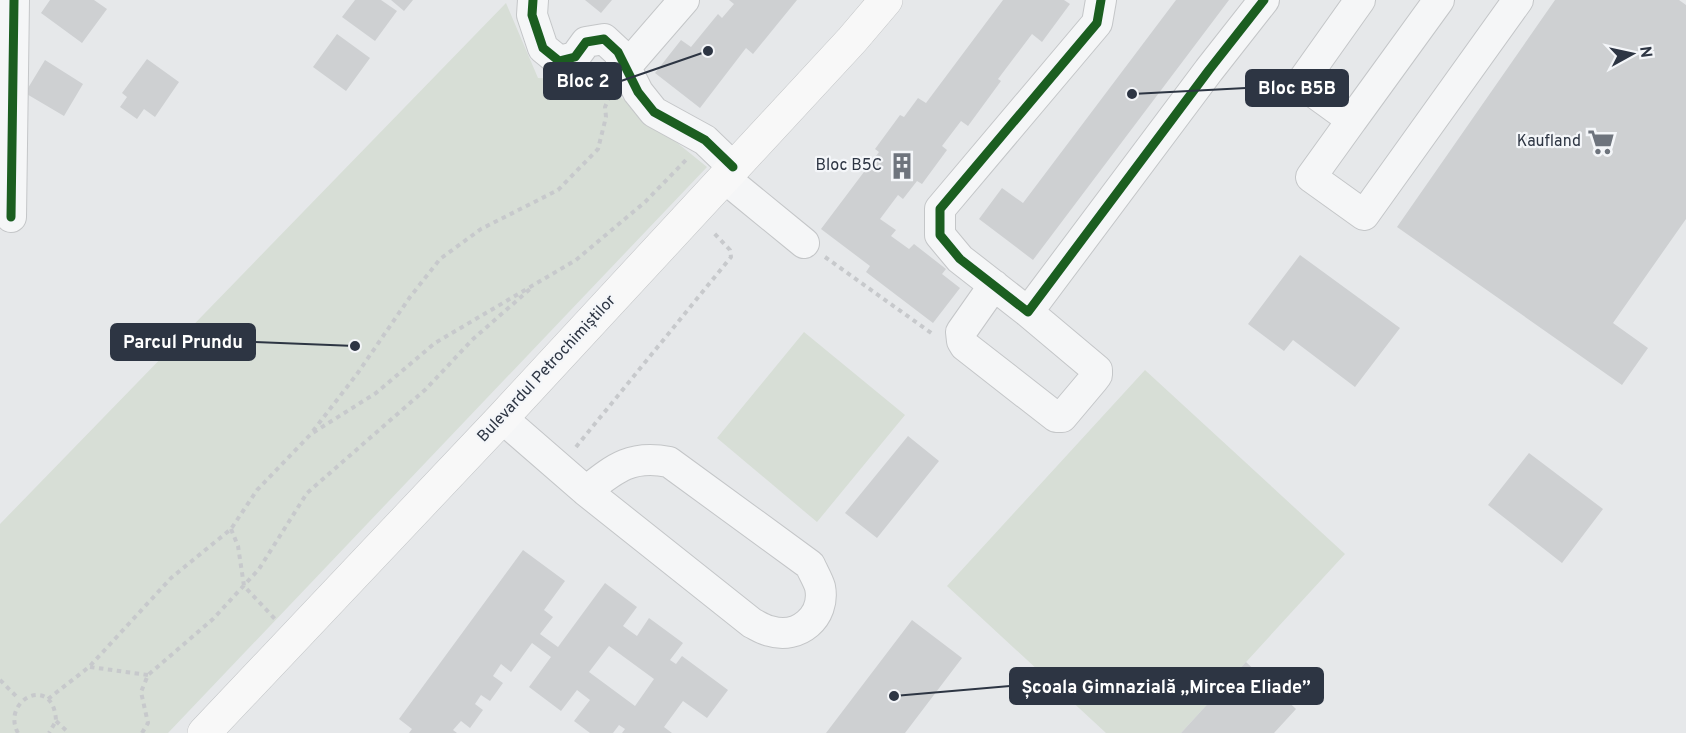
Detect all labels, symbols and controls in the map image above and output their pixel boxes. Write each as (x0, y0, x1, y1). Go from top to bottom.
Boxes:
north arrow (1602, 24, 1662, 84)
text: N (1634, 45, 1656, 59)
callout: Bloc 2 (544, 63, 621, 99)
callout: Bloc B5B (1246, 70, 1348, 106)
text: Bloc 2 (556, 71, 610, 94)
text: Bloc B5B (1258, 78, 1336, 101)
supermarket icon: Kaufland (1586, 127, 1616, 157)
place label: Kaufland (1517, 132, 1581, 152)
building icon: Bloc B5C (887, 151, 917, 181)
place label: Bloc B5C (816, 156, 882, 176)
street label: Bulevardul Petrochimiștilor (473, 291, 621, 447)
callout: Parcul Prundu (111, 324, 255, 360)
text: Parcul Prundu (123, 332, 243, 355)
callout: Școala Gimnazială „Mircea Eliade” (1010, 668, 1323, 704)
text: Școala Gimnazială „Mircea Eliade” (1021, 677, 1311, 700)

